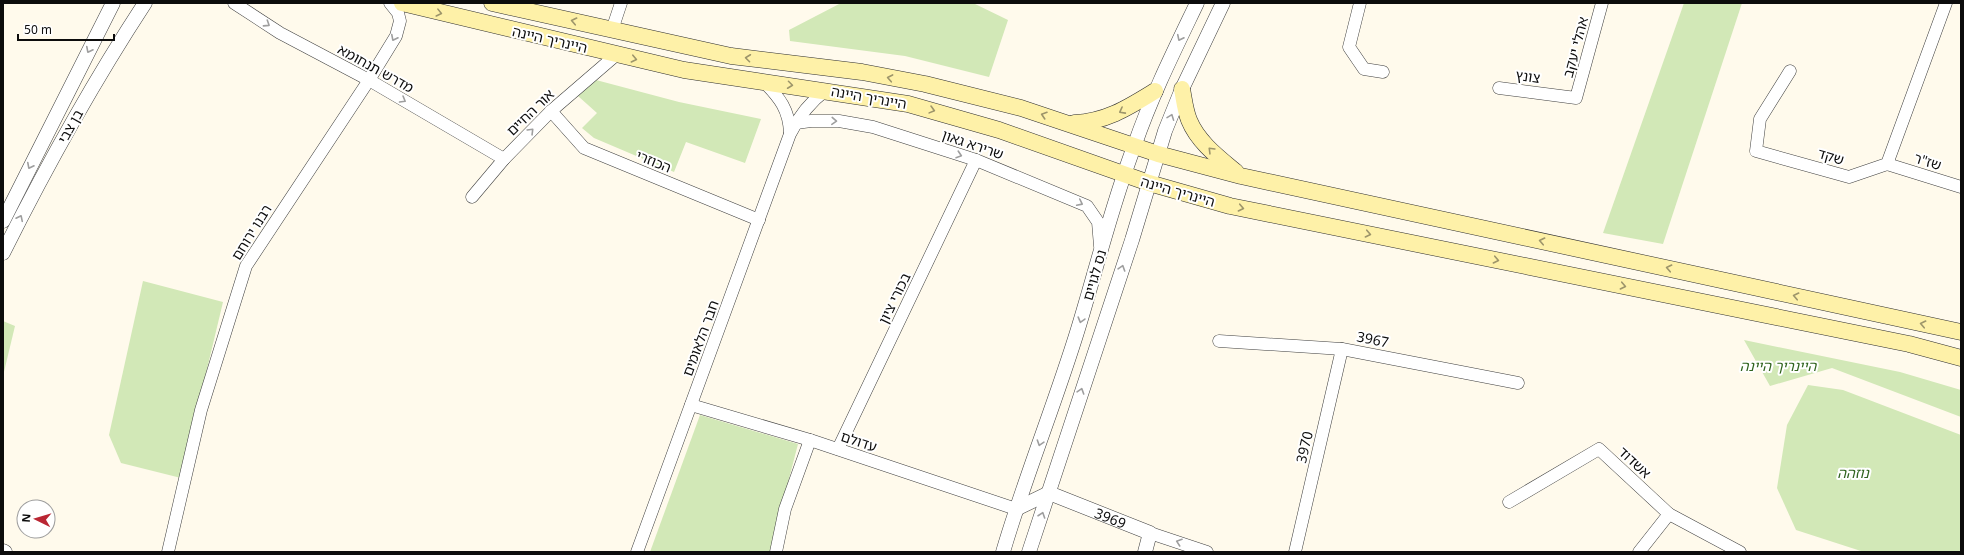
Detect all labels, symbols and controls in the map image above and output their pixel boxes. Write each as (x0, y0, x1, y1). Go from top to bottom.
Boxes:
one-way arrow (436, 8, 443, 17)
street label: אהלי יעקב (1558, 14, 1592, 79)
scale bar (18, 16, 114, 42)
one-way arrow (571, 18, 577, 26)
one-way arrow (263, 19, 270, 27)
text: 50 m (24, 21, 52, 38)
street label: היינריך היינה (511, 21, 589, 57)
one-way arrow (391, 34, 399, 41)
one-way arrow (1177, 34, 1185, 41)
street label: מדרש תנחומא (335, 39, 417, 97)
one-way arrow (86, 46, 94, 54)
one-way arrow (631, 54, 637, 62)
one-way arrow (745, 54, 751, 63)
street label: צונץ (1514, 65, 1542, 87)
one-way arrow (887, 74, 894, 82)
one-way arrow (787, 80, 793, 89)
street label: היינריך היינה (830, 81, 908, 113)
street label: אור החיים (502, 84, 558, 139)
one-way arrow (399, 95, 406, 103)
one-way arrow (928, 105, 935, 114)
street label: בן צבי (53, 106, 87, 146)
one-way arrow (1118, 106, 1126, 114)
one-way arrow (1041, 111, 1048, 120)
one-way arrow (1167, 113, 1175, 120)
one-way arrow (831, 116, 837, 125)
street label: שרירא גאון (940, 125, 1006, 163)
one-way arrow (526, 128, 534, 136)
street label: שקד (1816, 143, 1846, 169)
street label: הכוזרי (634, 145, 674, 177)
one-way arrow (1208, 148, 1216, 155)
street label: שז"ר (1912, 148, 1944, 174)
one-way arrow (956, 150, 963, 158)
one-way arrow (28, 162, 35, 170)
street label: היינריך היינה (1139, 171, 1217, 211)
one-way arrow (1076, 198, 1083, 206)
street label: רבנו ירוחם (226, 201, 276, 263)
one-way arrow (1238, 203, 1244, 212)
one-way arrow (15, 215, 23, 223)
one-way arrow (1365, 229, 1371, 238)
one-way arrow (1539, 237, 1545, 245)
street label: נס לגויים (1078, 247, 1110, 303)
one-way arrow (1492, 255, 1499, 263)
one-way arrow (1117, 265, 1126, 272)
one-way arrow (1666, 265, 1672, 273)
street label: בכורי ציון (873, 269, 915, 327)
one-way arrow (1620, 281, 1626, 289)
one-way arrow (1793, 292, 1799, 300)
street label: חבר הלאומים (677, 297, 723, 379)
one-way arrow (1077, 316, 1086, 323)
one-way arrow (1920, 320, 1926, 328)
street label: 3967 (1355, 327, 1391, 351)
park label: היינריך היינה (1740, 356, 1817, 375)
one-way arrow (1076, 388, 1085, 395)
street label: עדולם (838, 426, 880, 456)
street label: 3970 (1291, 429, 1317, 465)
one-way arrow (1036, 440, 1045, 447)
street label: אשדוד (1615, 442, 1656, 482)
park label: נוזהה (1837, 463, 1871, 482)
north arrow (16, 499, 56, 539)
street label: 3969 (1092, 503, 1129, 532)
one-way arrow (1037, 512, 1045, 519)
text: N (18, 513, 33, 523)
one-way arrow (1176, 539, 1183, 547)

